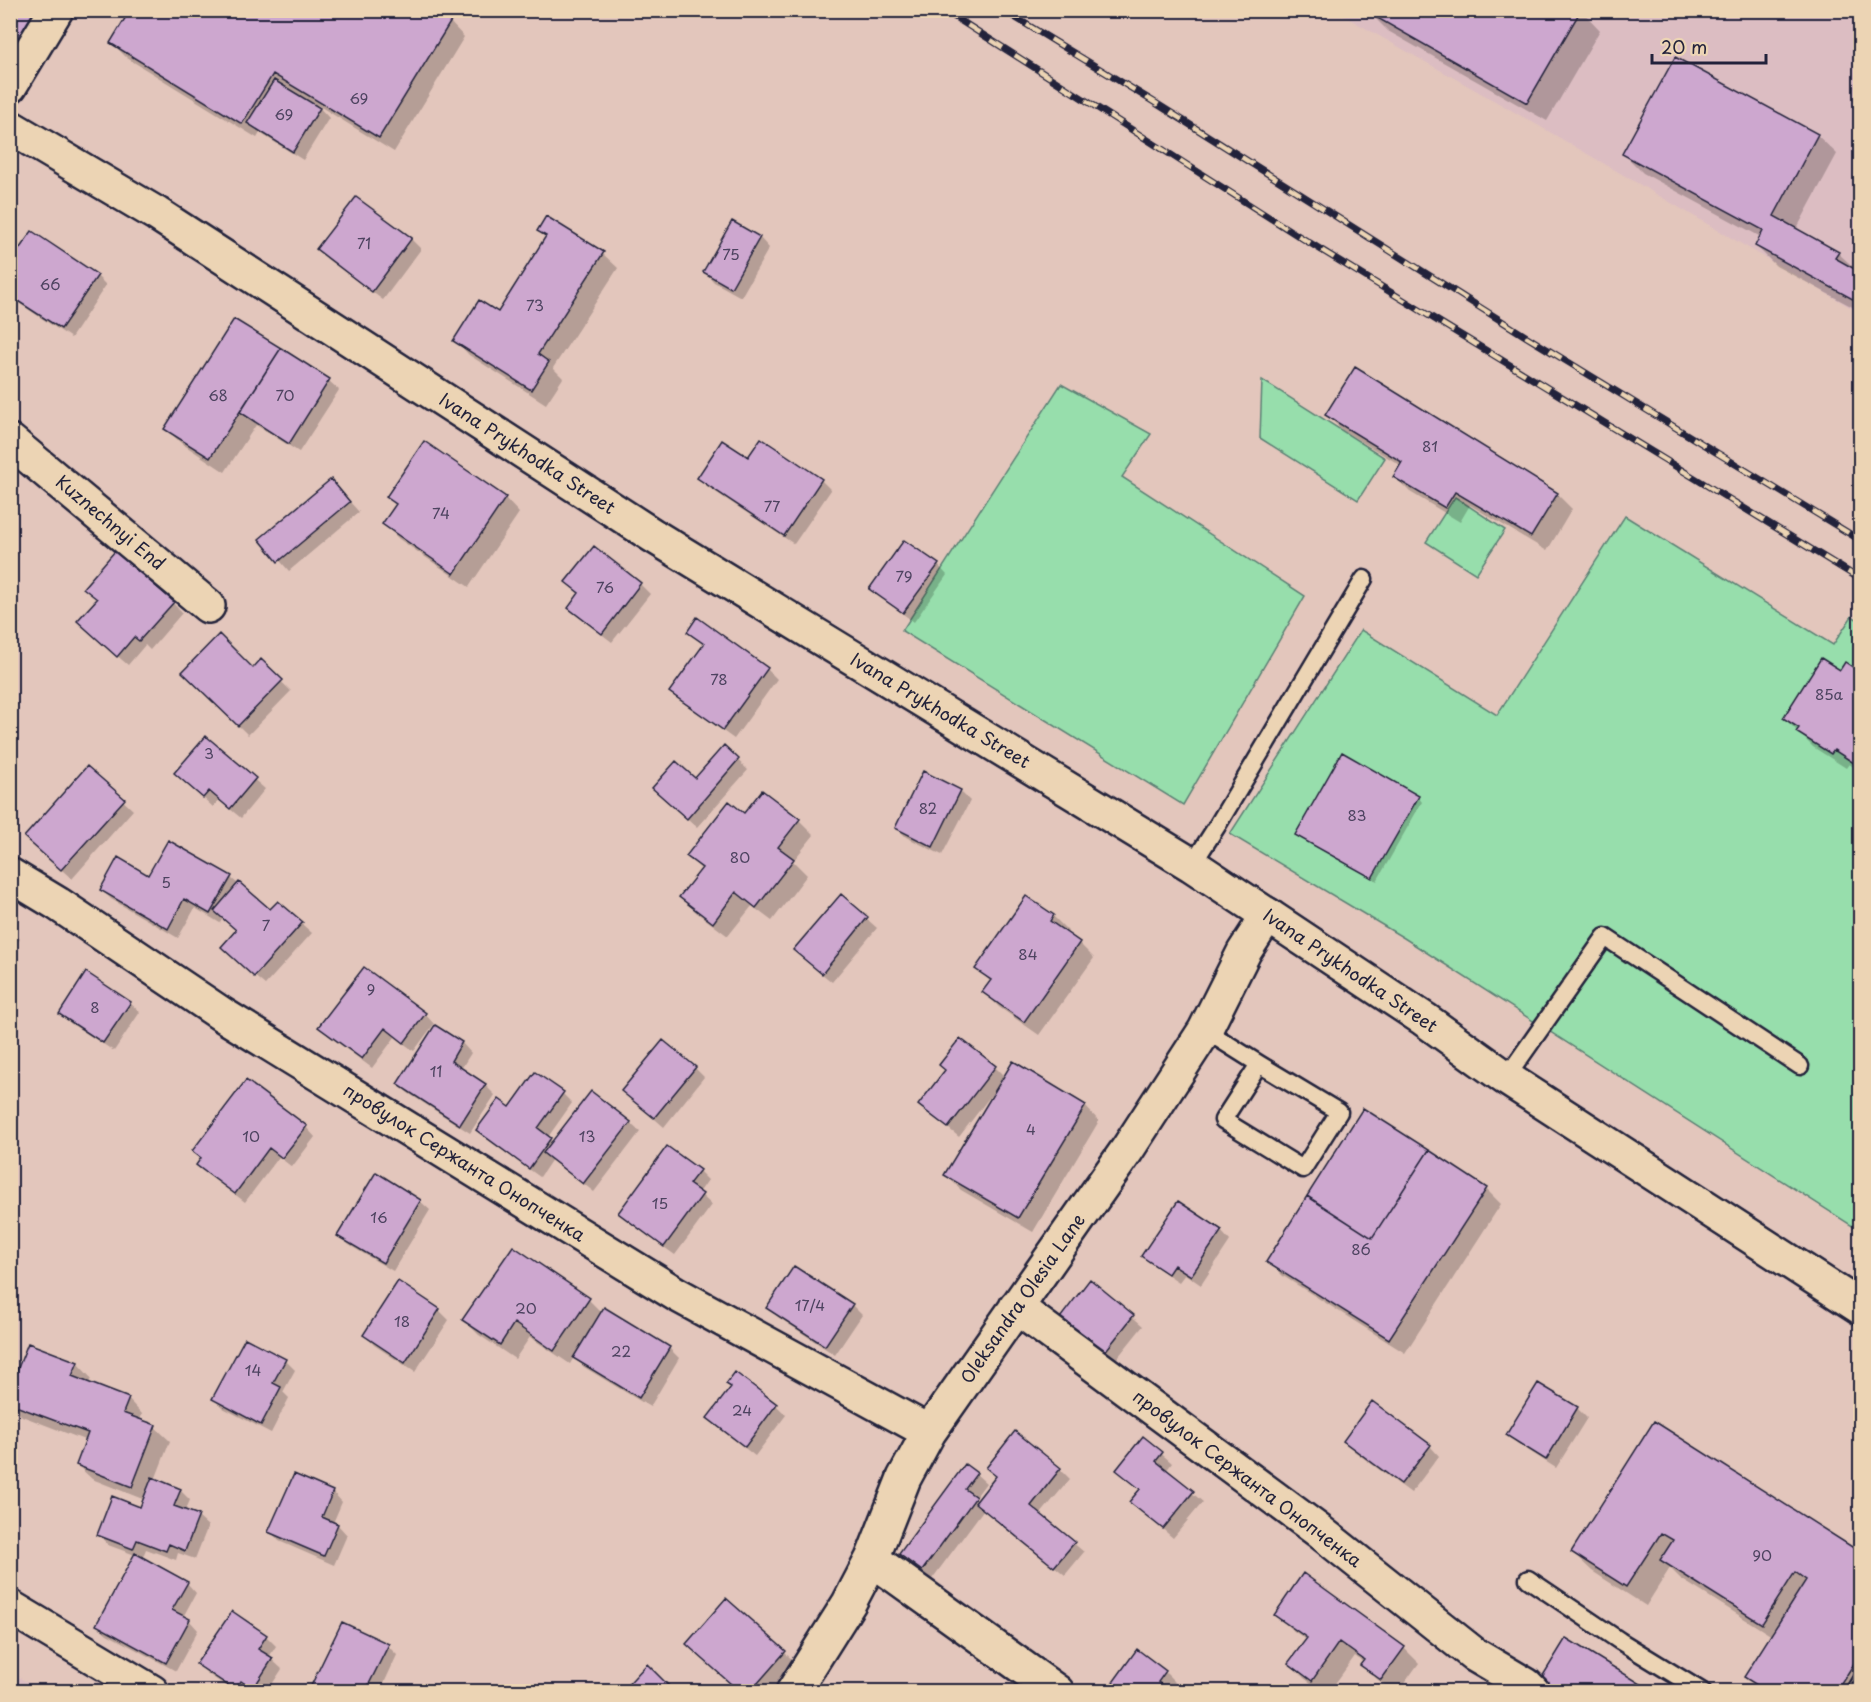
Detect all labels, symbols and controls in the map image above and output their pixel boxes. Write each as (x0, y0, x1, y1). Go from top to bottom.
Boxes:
scale bar (1652, 27, 1766, 65)
text: 20 m (1661, 33, 1707, 60)
house number: 69 (350, 86, 368, 109)
house number: 69 (275, 102, 293, 125)
house number: 71 (357, 231, 371, 254)
house number: 75 (722, 242, 740, 265)
house number: 66 (40, 272, 60, 295)
house number: 73 (526, 293, 544, 316)
house number: 68 (208, 383, 228, 406)
house number: 70 (275, 383, 295, 406)
street label: Ivana Prykhodka Street (434, 385, 621, 520)
house number: 81 (1422, 434, 1438, 457)
street label: Kuznechnyi End (50, 468, 172, 576)
house number: 77 (764, 494, 780, 517)
house number: 74 (432, 501, 450, 524)
house number: 79 (895, 564, 913, 587)
house number: 76 (596, 575, 614, 598)
street label: Ivana Prykhodka Street (846, 645, 1036, 774)
house number: 78 (710, 667, 728, 690)
house number: 85а (1815, 682, 1844, 705)
house number: 3 (204, 741, 214, 764)
house number: 82 (919, 796, 937, 819)
house number: 83 (1347, 803, 1367, 826)
house number: 80 (730, 845, 750, 868)
house number: 5 (161, 870, 171, 893)
street label: Ivana Prykhodka Street (1258, 901, 1444, 1038)
house number: 7 (262, 913, 271, 936)
house number: 84 (1018, 942, 1038, 965)
house number: 9 (367, 977, 375, 1000)
house number: 8 (90, 995, 100, 1018)
house number: 11 (430, 1059, 442, 1082)
street label: провулок Сержанта Онопченка (339, 1076, 592, 1248)
house number: 4 (1026, 1117, 1036, 1140)
house number: 10 (242, 1124, 260, 1147)
house number: 13 (579, 1124, 595, 1147)
house number: 15 (652, 1191, 668, 1214)
house number: 16 (370, 1205, 388, 1228)
street label: Oleksandra Olesia Lane (953, 1208, 1091, 1389)
house number: 86 (1351, 1237, 1371, 1260)
house number: 17/4 (795, 1293, 825, 1316)
house number: 20 (515, 1296, 537, 1319)
house number: 18 (394, 1309, 410, 1332)
house number: 22 (611, 1339, 631, 1362)
house number: 14 (245, 1358, 261, 1381)
street label: провулок Сержанта Онопченка (1128, 1383, 1369, 1574)
house number: 24 (732, 1398, 752, 1421)
house number: 90 (1752, 1543, 1772, 1566)

